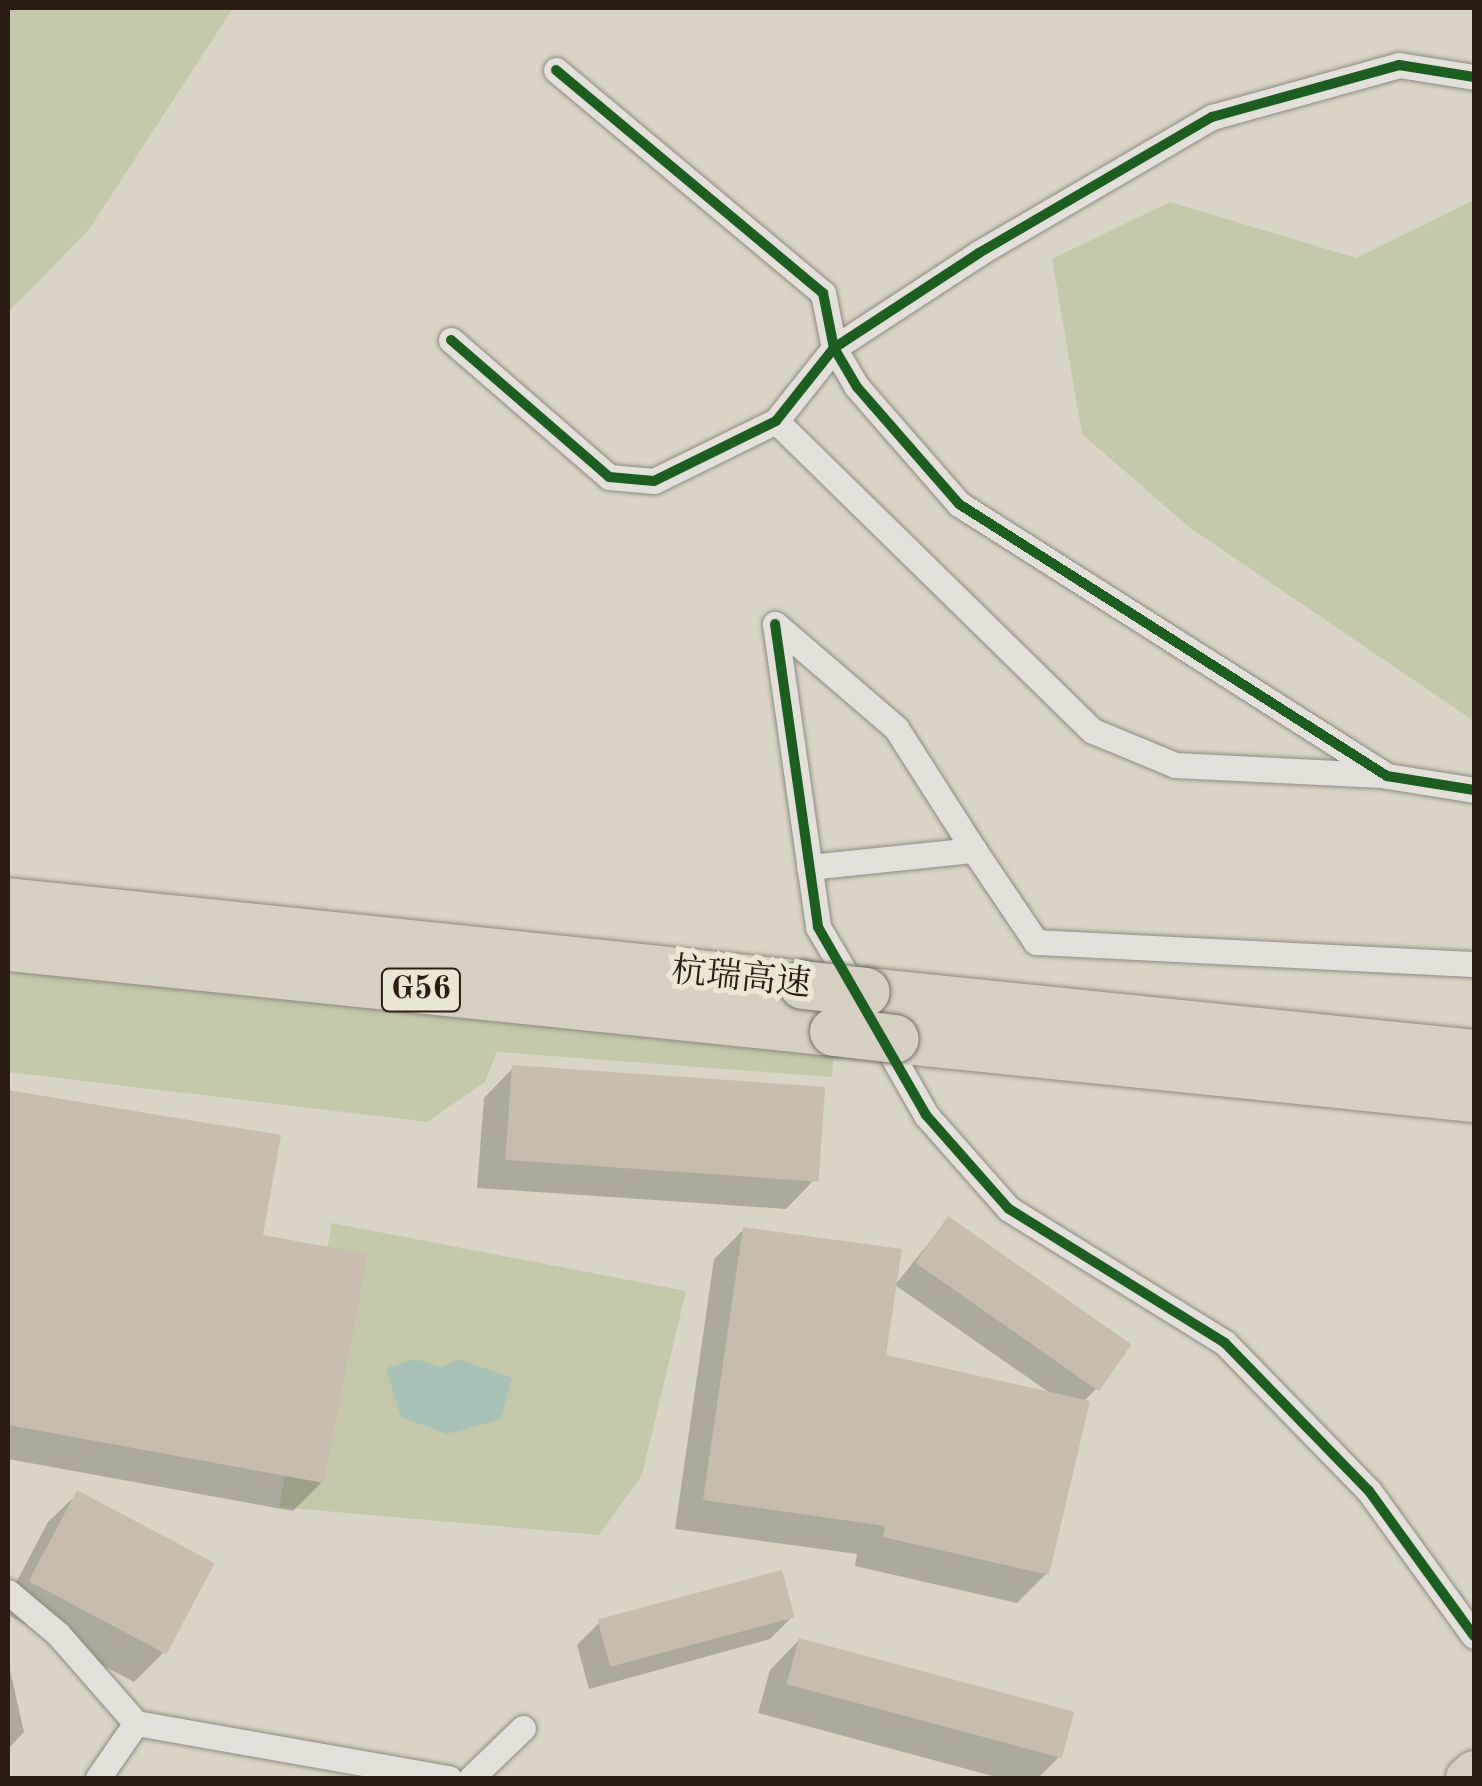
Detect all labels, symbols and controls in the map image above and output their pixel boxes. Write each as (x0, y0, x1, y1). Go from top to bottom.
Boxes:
street label: 杭瑞高速 (669, 951, 813, 1007)
road number: G56 (378, 963, 464, 1017)

